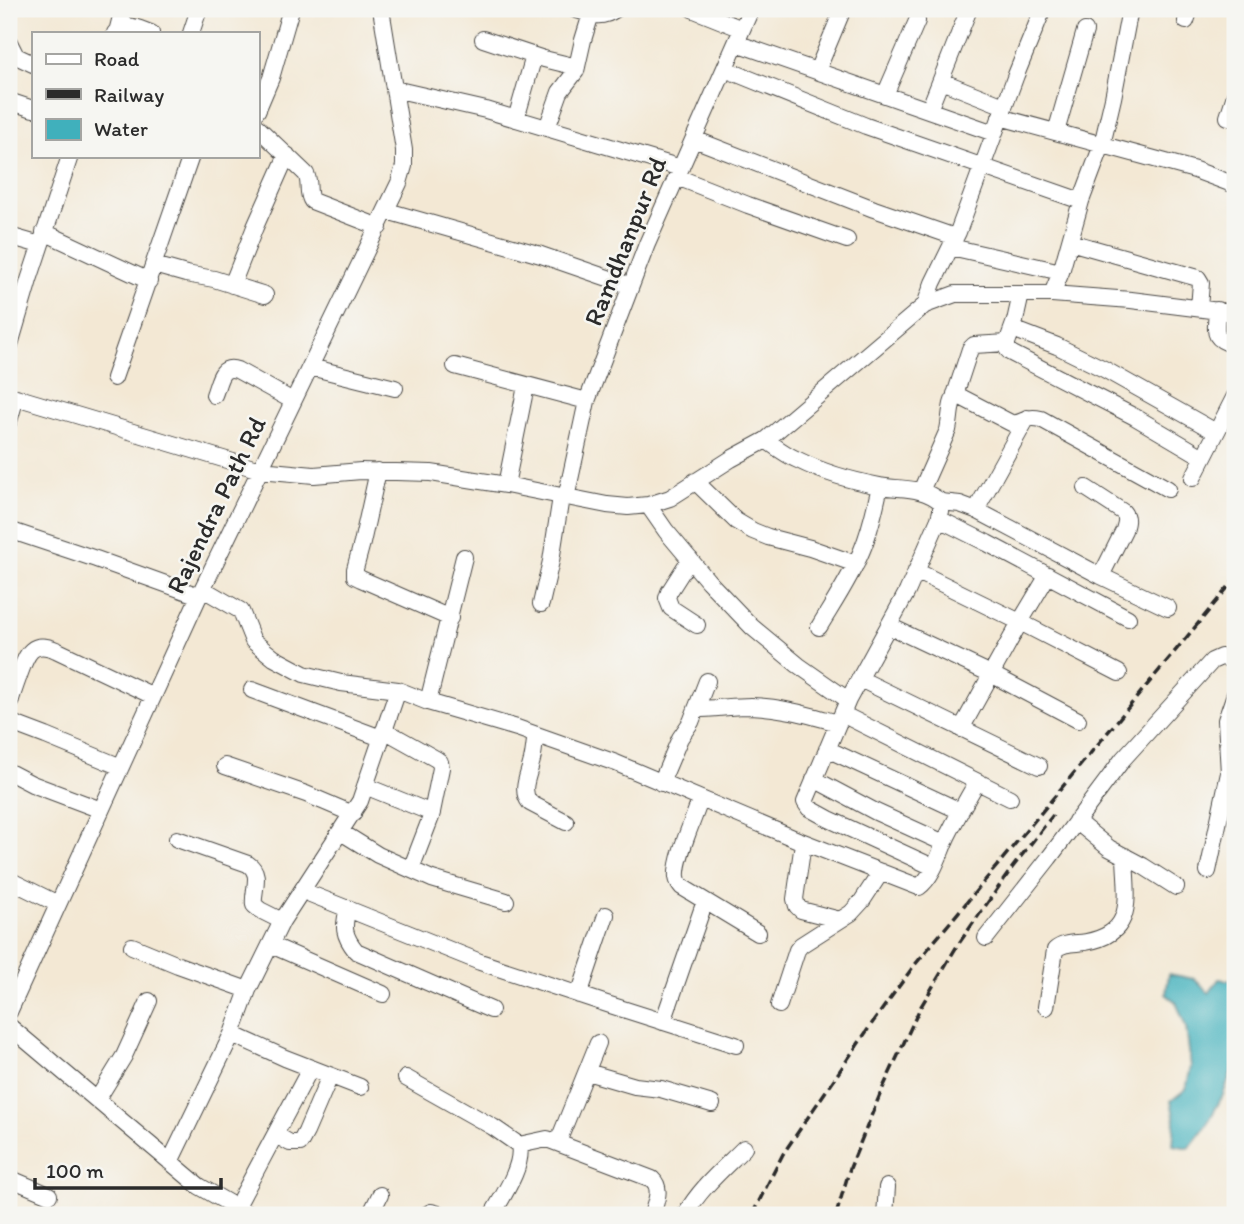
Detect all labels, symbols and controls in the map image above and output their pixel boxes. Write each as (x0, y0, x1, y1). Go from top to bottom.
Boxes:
legend (32, 32, 259, 158)
text: Road (94, 46, 140, 71)
text: Railway (94, 82, 164, 107)
text: Water (94, 116, 148, 141)
street label: Ramdhanpur Rd (577, 151, 674, 330)
street label: Rajendra Path Rd (159, 411, 273, 599)
scale bar (35, 1147, 220, 1191)
text: 100 m (46, 1158, 104, 1183)

